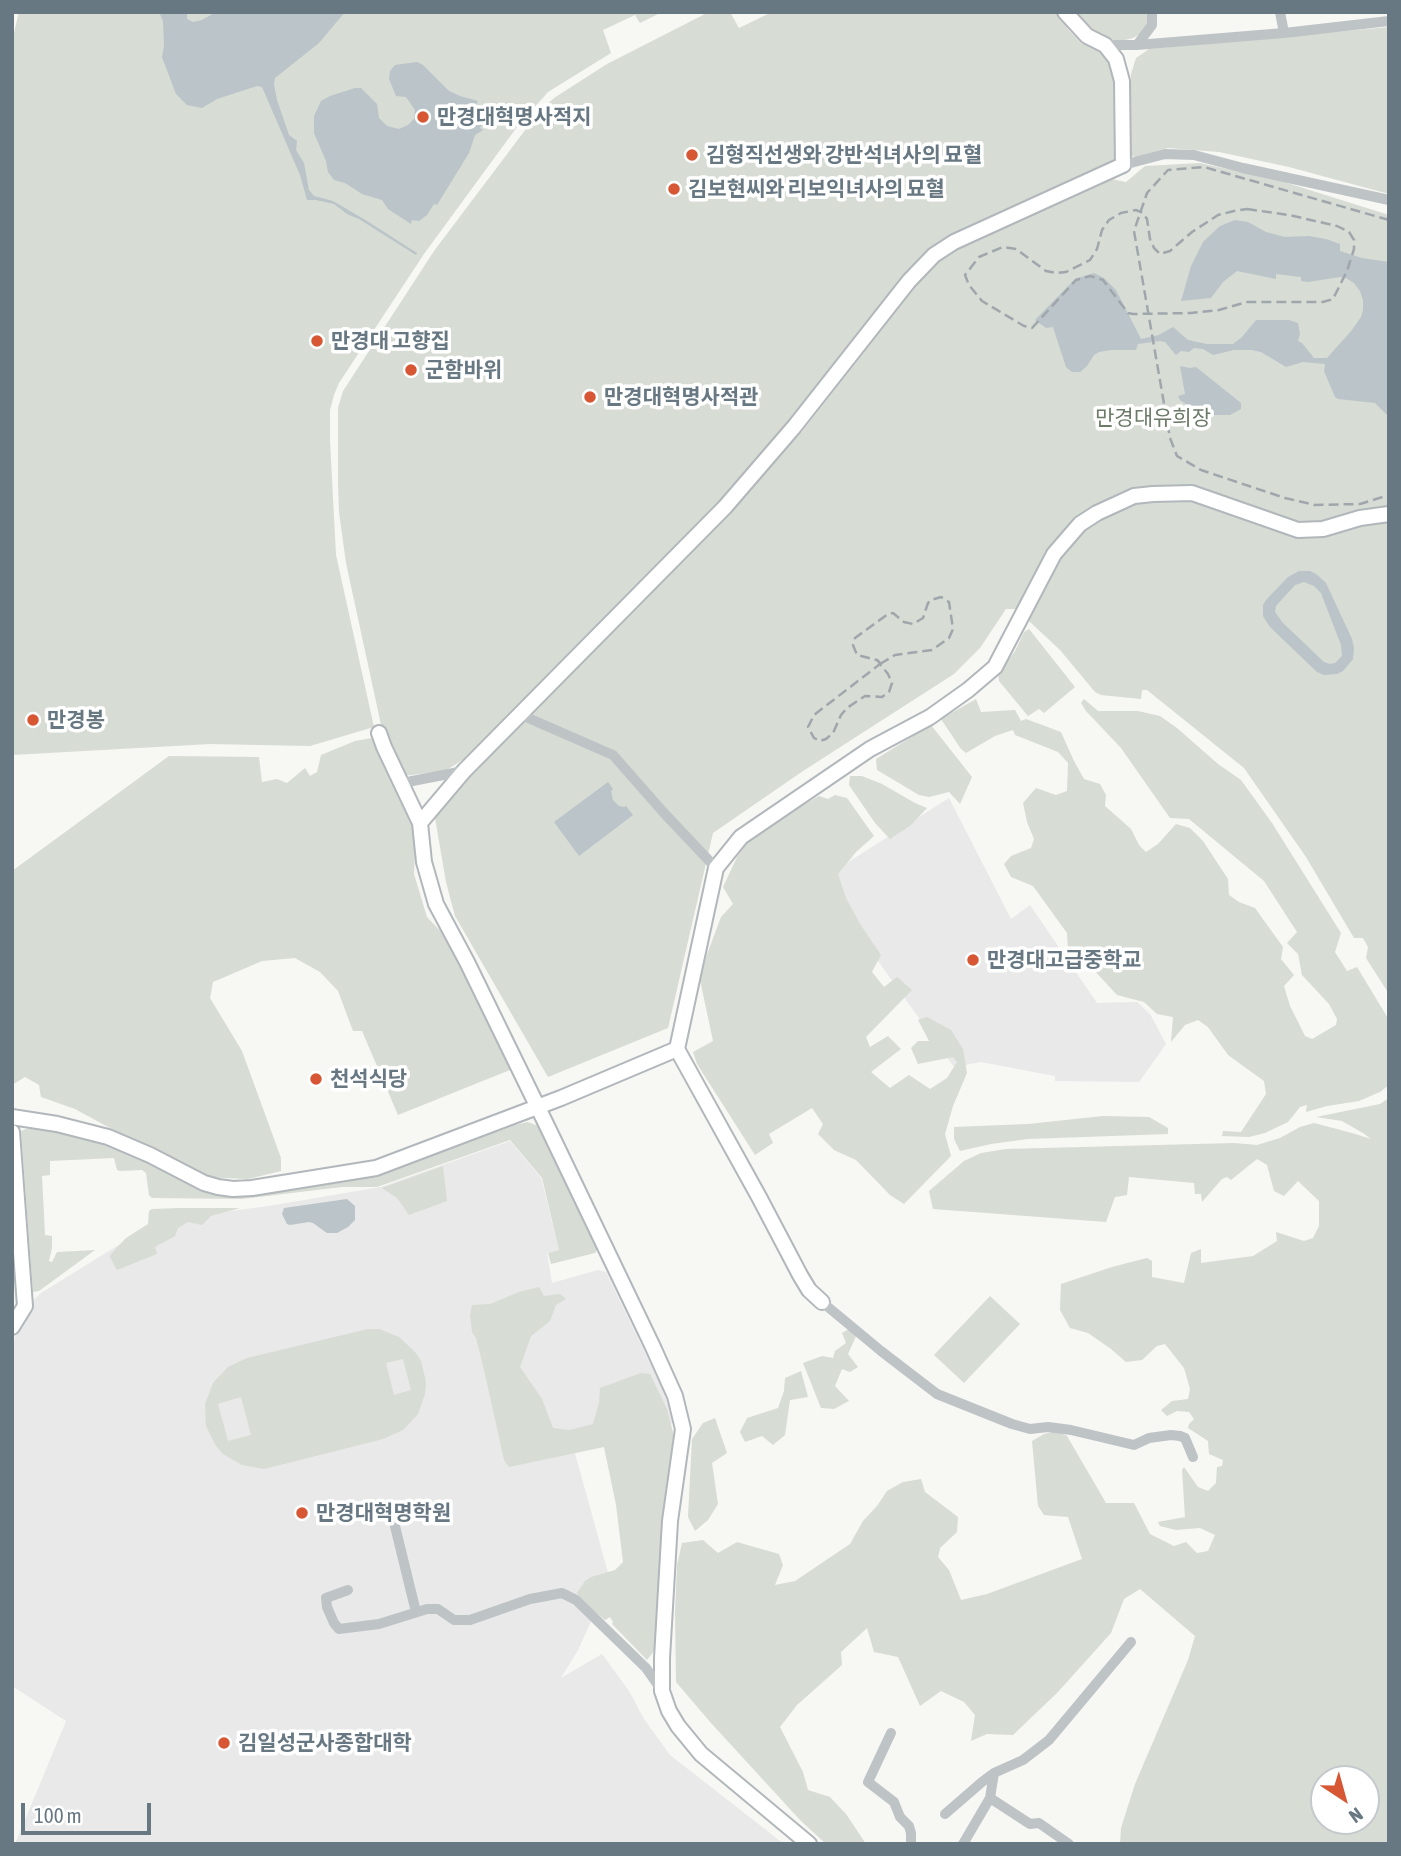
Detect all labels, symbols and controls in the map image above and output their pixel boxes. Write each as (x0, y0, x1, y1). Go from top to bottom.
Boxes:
place label: 만경대혁명사적지 (437, 104, 592, 130)
marker: 만경대혁명사적지 (415, 109, 431, 125)
place label: 김형직선생와 강반석녀사의 묘혈 (706, 142, 982, 168)
marker: 김형직선생와 강반석녀사의 묘혈 (684, 147, 700, 163)
place label: 김보현씨와 리보익녀사의 묘혈 (688, 176, 945, 202)
marker: 김보현씨와 리보익녀사의 묘혈 (666, 181, 682, 197)
place label: 만경대 고향집 (331, 328, 450, 354)
marker: 만경대 고향집 (309, 333, 325, 349)
place label: 군함바위 (425, 357, 502, 383)
marker: 군함바위 (403, 362, 419, 378)
place label: 만경대혁명사적관 (604, 384, 759, 410)
marker: 만경대혁명사적관 (582, 389, 598, 405)
park label: 만경대유희장 (1095, 405, 1211, 431)
place label: 만경봉 (47, 707, 105, 733)
marker: 만경봉 (25, 712, 41, 728)
place label: 만경대고급중학교 (987, 947, 1142, 973)
marker: 만경대고급중학교 (965, 952, 981, 968)
place label: 천석식당 (330, 1066, 407, 1092)
marker: 천석식당 (308, 1071, 324, 1087)
place label: 만경대혁명학원 (316, 1500, 451, 1526)
marker: 만경대혁명학원 (294, 1505, 310, 1521)
place label: 김일성군사종합대학 (238, 1730, 412, 1756)
marker: 김일성군사종합대학 (216, 1735, 232, 1751)
north arrow (1310, 1765, 1380, 1835)
scale bar (24, 1790, 154, 1834)
text: 100 m (34, 1803, 82, 1827)
text: N (1345, 1803, 1367, 1828)

